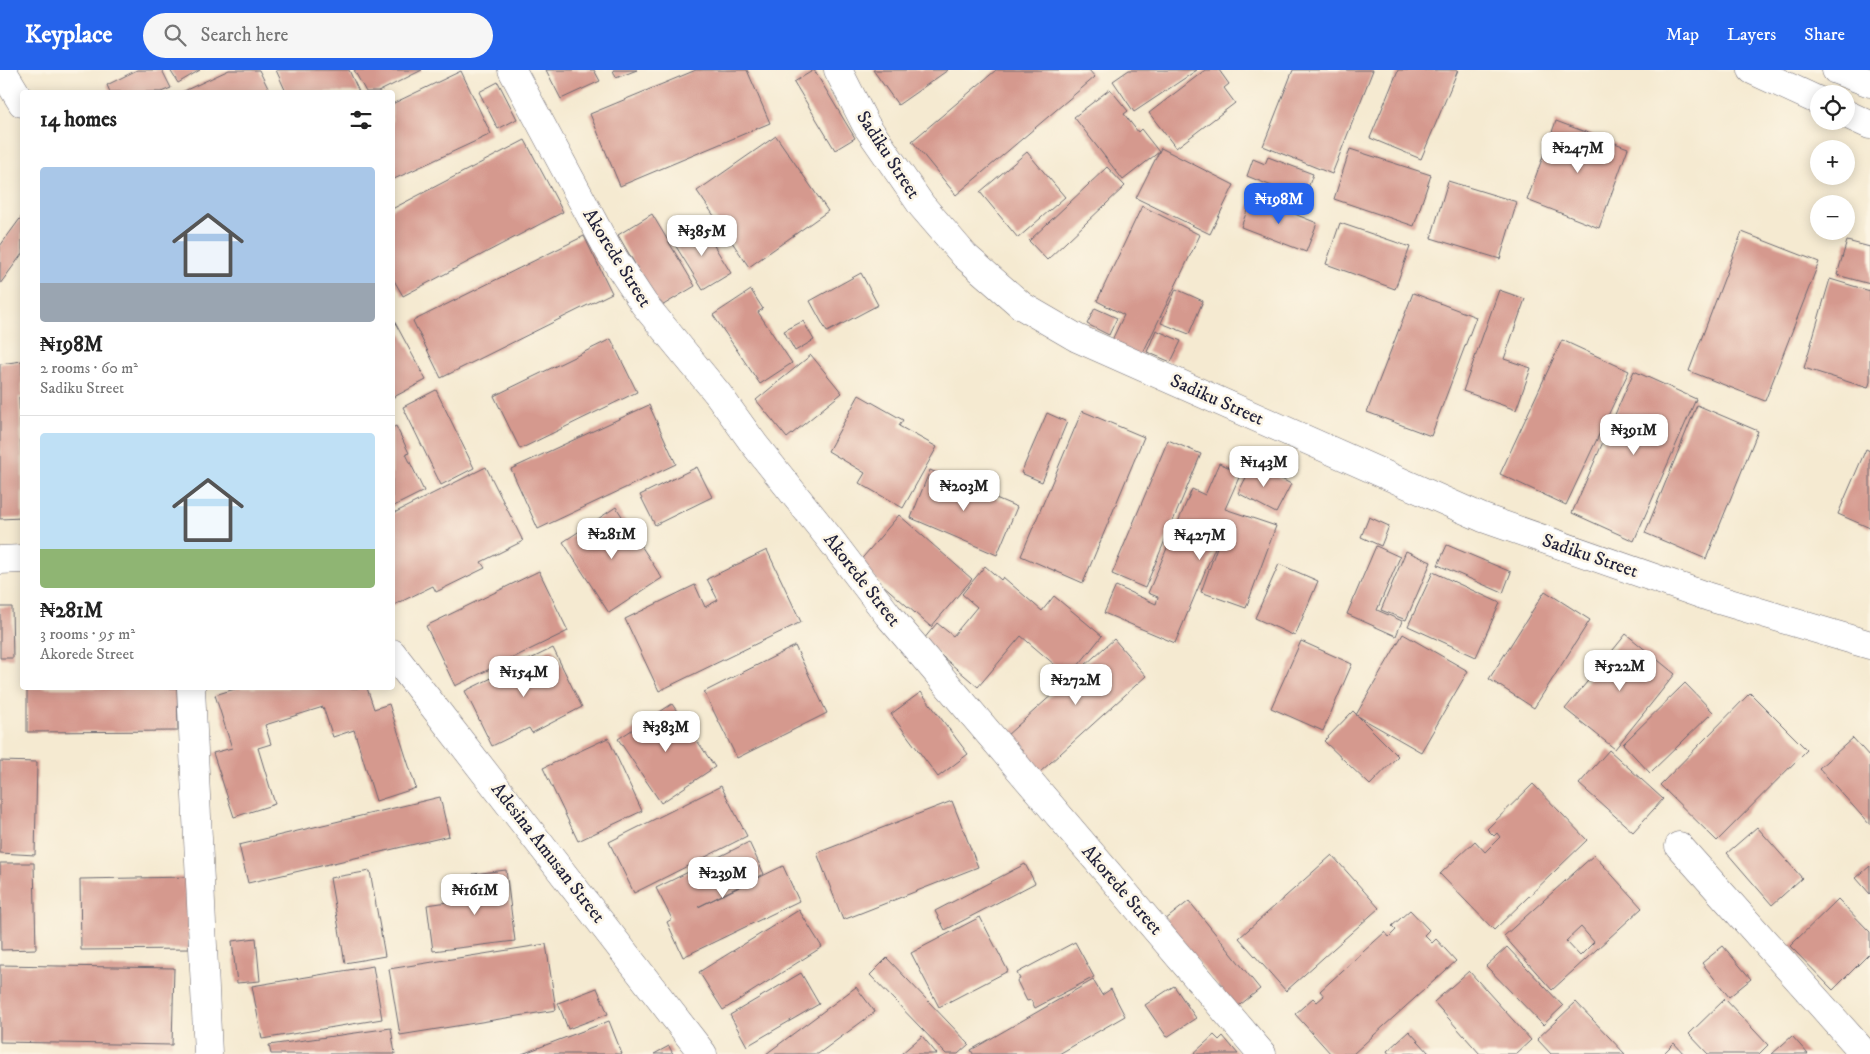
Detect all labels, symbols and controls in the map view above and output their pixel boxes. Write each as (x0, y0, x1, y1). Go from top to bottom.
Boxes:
search box (143, 13, 493, 58)
text: Keyplace (25, 20, 113, 50)
icon: search (161, 21, 189, 49)
text: Search here (201, 24, 288, 47)
text: Map (1666, 24, 1699, 46)
text: Layers (1727, 24, 1776, 46)
text: Share (1804, 24, 1845, 46)
map controls (1810, 85, 1855, 240)
button: locate (1810, 85, 1855, 130)
icon: filters (347, 106, 375, 134)
text: 14 homes (40, 107, 117, 133)
street label: Sadiku Street (851, 107, 925, 203)
pin: ₦247M (1543, 132, 1613, 174)
text: ₦247M (1552, 138, 1604, 158)
button: + (1810, 140, 1855, 185)
pin: ₦198M (1244, 182, 1314, 225)
text: ₦198M (1255, 189, 1303, 209)
button: − (1810, 195, 1855, 240)
icon: home (163, 200, 253, 290)
street label: Akorede Street (578, 204, 656, 312)
pin: ₦385M (667, 214, 737, 257)
text: ₦385M (678, 221, 726, 241)
text: ₦198M (40, 332, 103, 358)
text: 2 rooms · 60 m² (40, 358, 138, 378)
street label: Sadiku Street (1167, 369, 1267, 431)
text: Sadiku Street (40, 378, 124, 398)
pin: ₦391M (1599, 414, 1669, 456)
text: ₦391M (1611, 420, 1657, 440)
pin: ₦143M (1229, 446, 1299, 488)
text: ₦143M (1240, 452, 1288, 472)
icon: home (163, 465, 253, 555)
pin: ₦203M (929, 470, 999, 512)
text: ₦203M (940, 476, 988, 496)
pin: ₦281M (577, 518, 647, 560)
pin: ₦427M (1165, 518, 1235, 561)
text: ₦281M (588, 524, 636, 544)
text: ₦427M (1174, 525, 1226, 545)
street label: Akorede Street (819, 529, 905, 631)
street label: Sadiku Street (1539, 529, 1641, 583)
text: ₦281M (40, 598, 103, 624)
text: 3 rooms · 95 m² (40, 624, 135, 644)
text: Akorede Street (40, 644, 134, 664)
pin: ₦522M (1585, 650, 1655, 692)
pin: ₦154M (489, 656, 559, 698)
text: ₦522M (1595, 656, 1645, 676)
text: ₦154M (500, 662, 548, 682)
pin: ₦272M (1041, 664, 1111, 706)
text: ₦272M (1051, 670, 1101, 690)
pin: ₦383M (631, 710, 701, 753)
text: ₦383M (643, 717, 689, 737)
street label: Adesina Amusan Street (486, 778, 610, 928)
street label: Akorede Street (1077, 840, 1167, 940)
pin: ₦239M (688, 856, 758, 899)
text: ₦239M (699, 863, 747, 883)
pin: ₦161M (440, 874, 510, 916)
text: ₦161M (452, 880, 498, 900)

